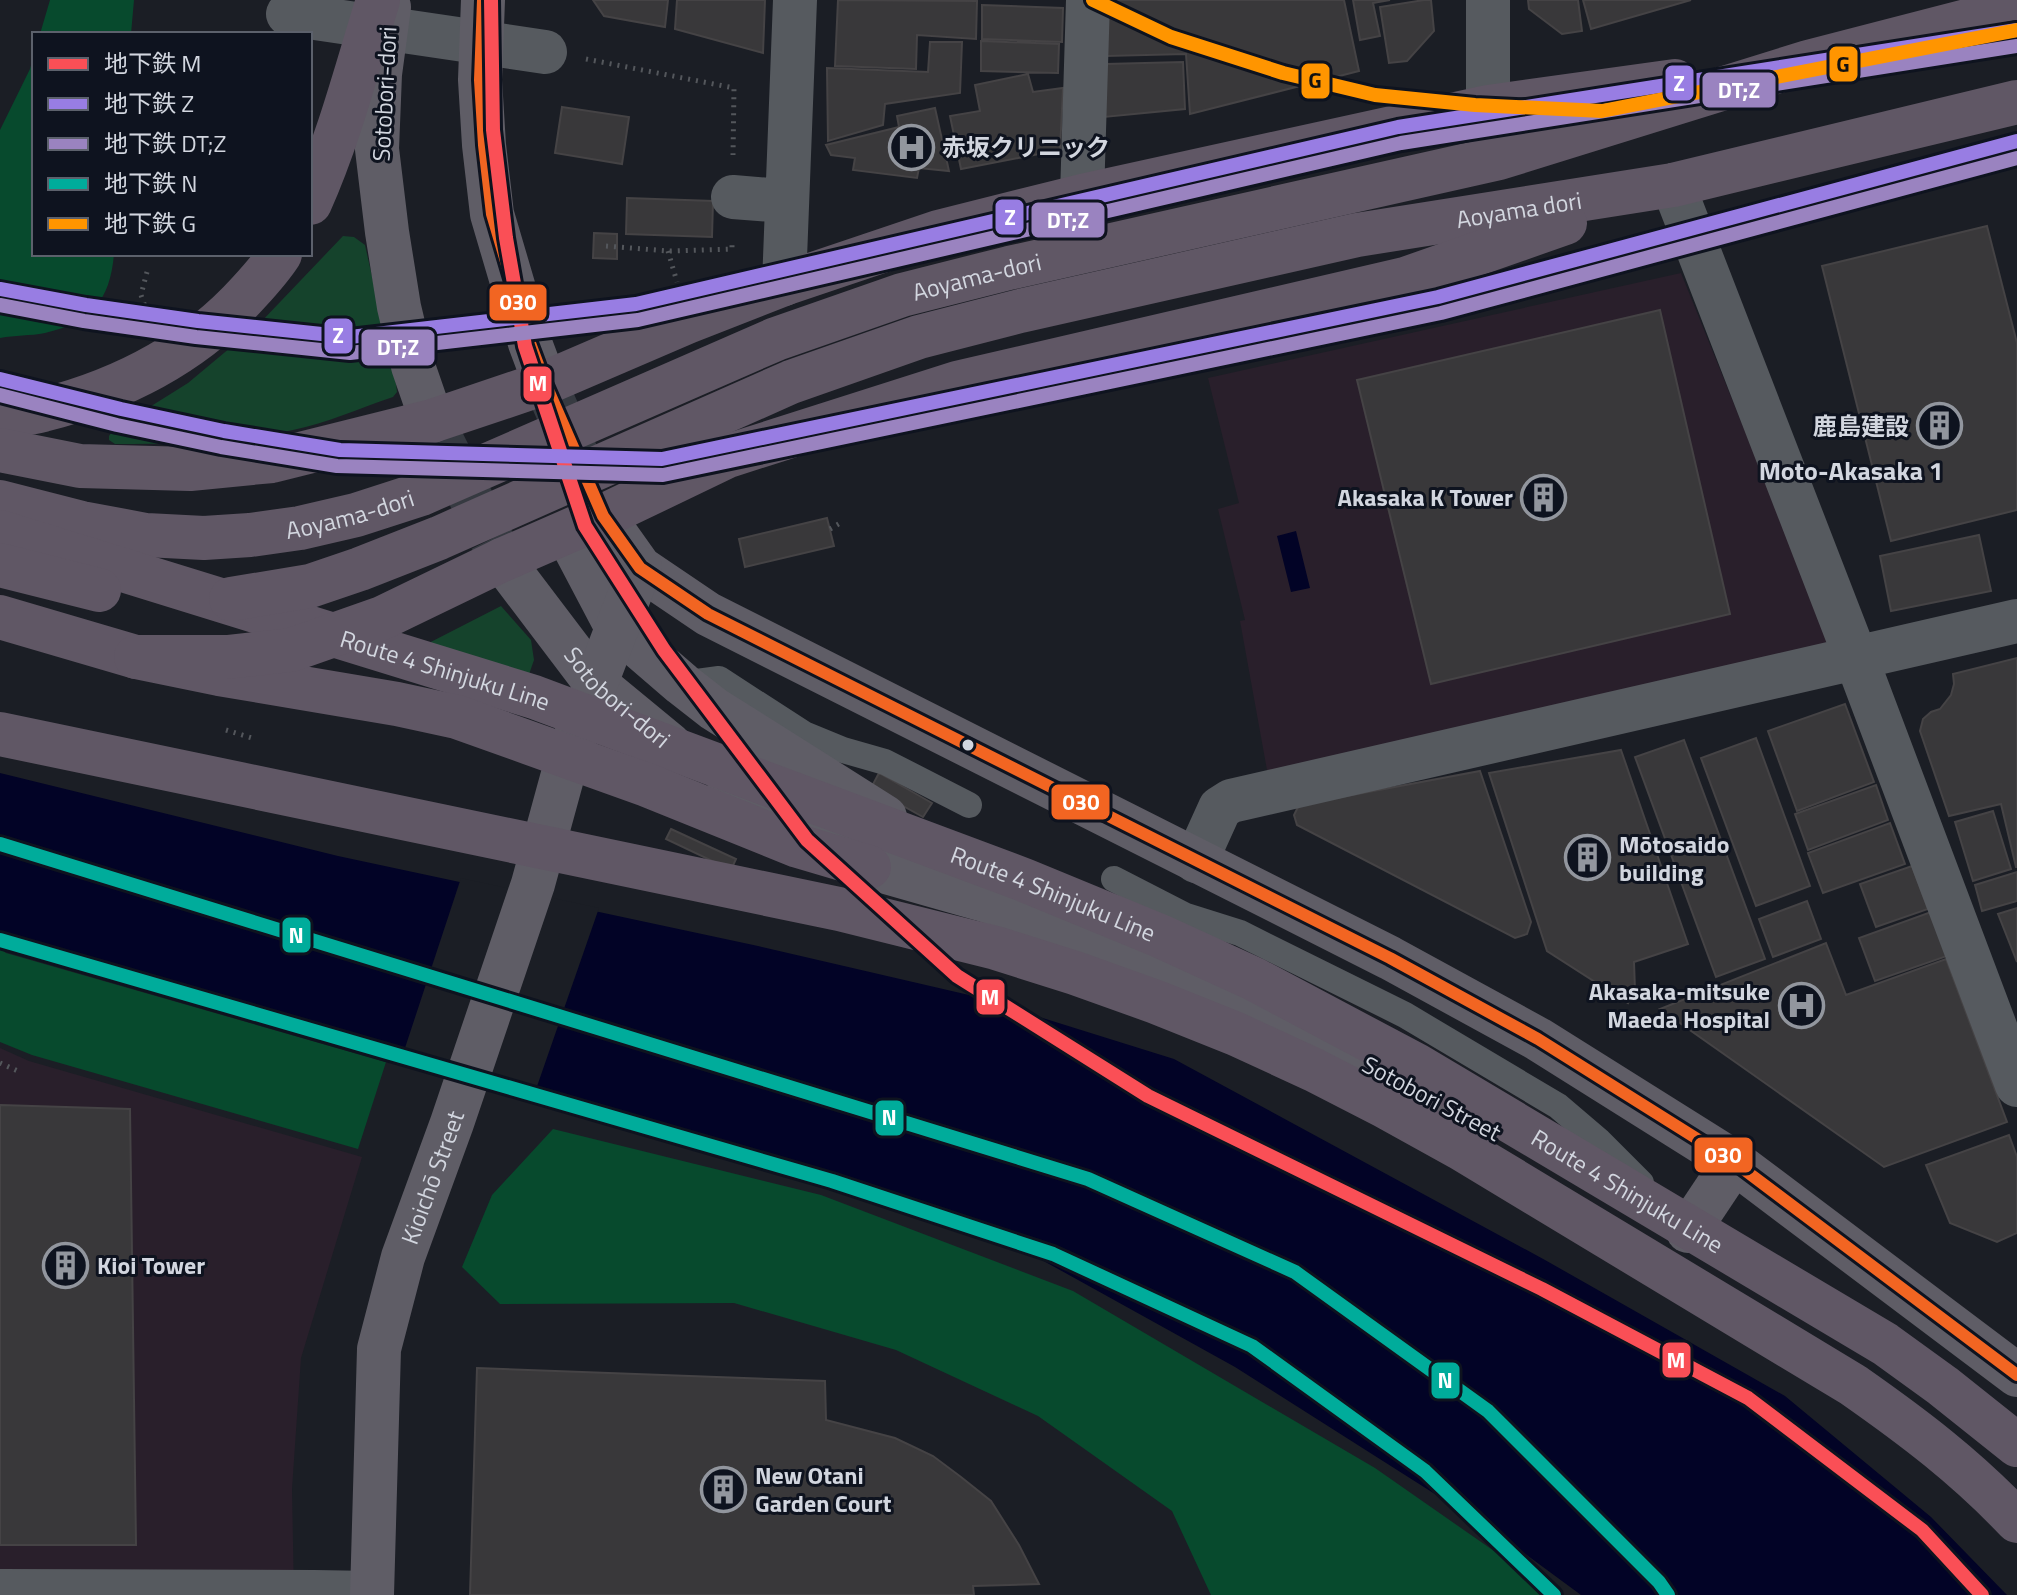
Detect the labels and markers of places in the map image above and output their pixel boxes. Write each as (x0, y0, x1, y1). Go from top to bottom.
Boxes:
hospital icon: 赤坂クリニック (887, 123, 935, 171)
place label: 赤坂クリニック (942, 129, 1110, 165)
building icon: 鹿島建設 (1916, 402, 1964, 450)
place label: 鹿島建設 (1813, 408, 1909, 444)
building icon: Akasaka K Tower (1520, 473, 1568, 521)
place label: Akasaka K Tower (1337, 479, 1513, 515)
unlabelled marker (960, 737, 976, 753)
place label: Mōtosaido building (1619, 826, 1729, 890)
building icon: Mōtosaido building (1564, 834, 1612, 882)
place label: Akasaka-mitsuke Maeda Hospital (1589, 973, 1770, 1037)
hospital icon: Akasaka-mitsuke Maeda Hospital (1777, 981, 1825, 1029)
building icon: Kioi Tower (42, 1241, 90, 1289)
place label: Kioi Tower (97, 1247, 205, 1283)
place label: New Otani Garden Court (755, 1457, 892, 1521)
building icon: New Otani Garden Court (700, 1465, 748, 1513)

